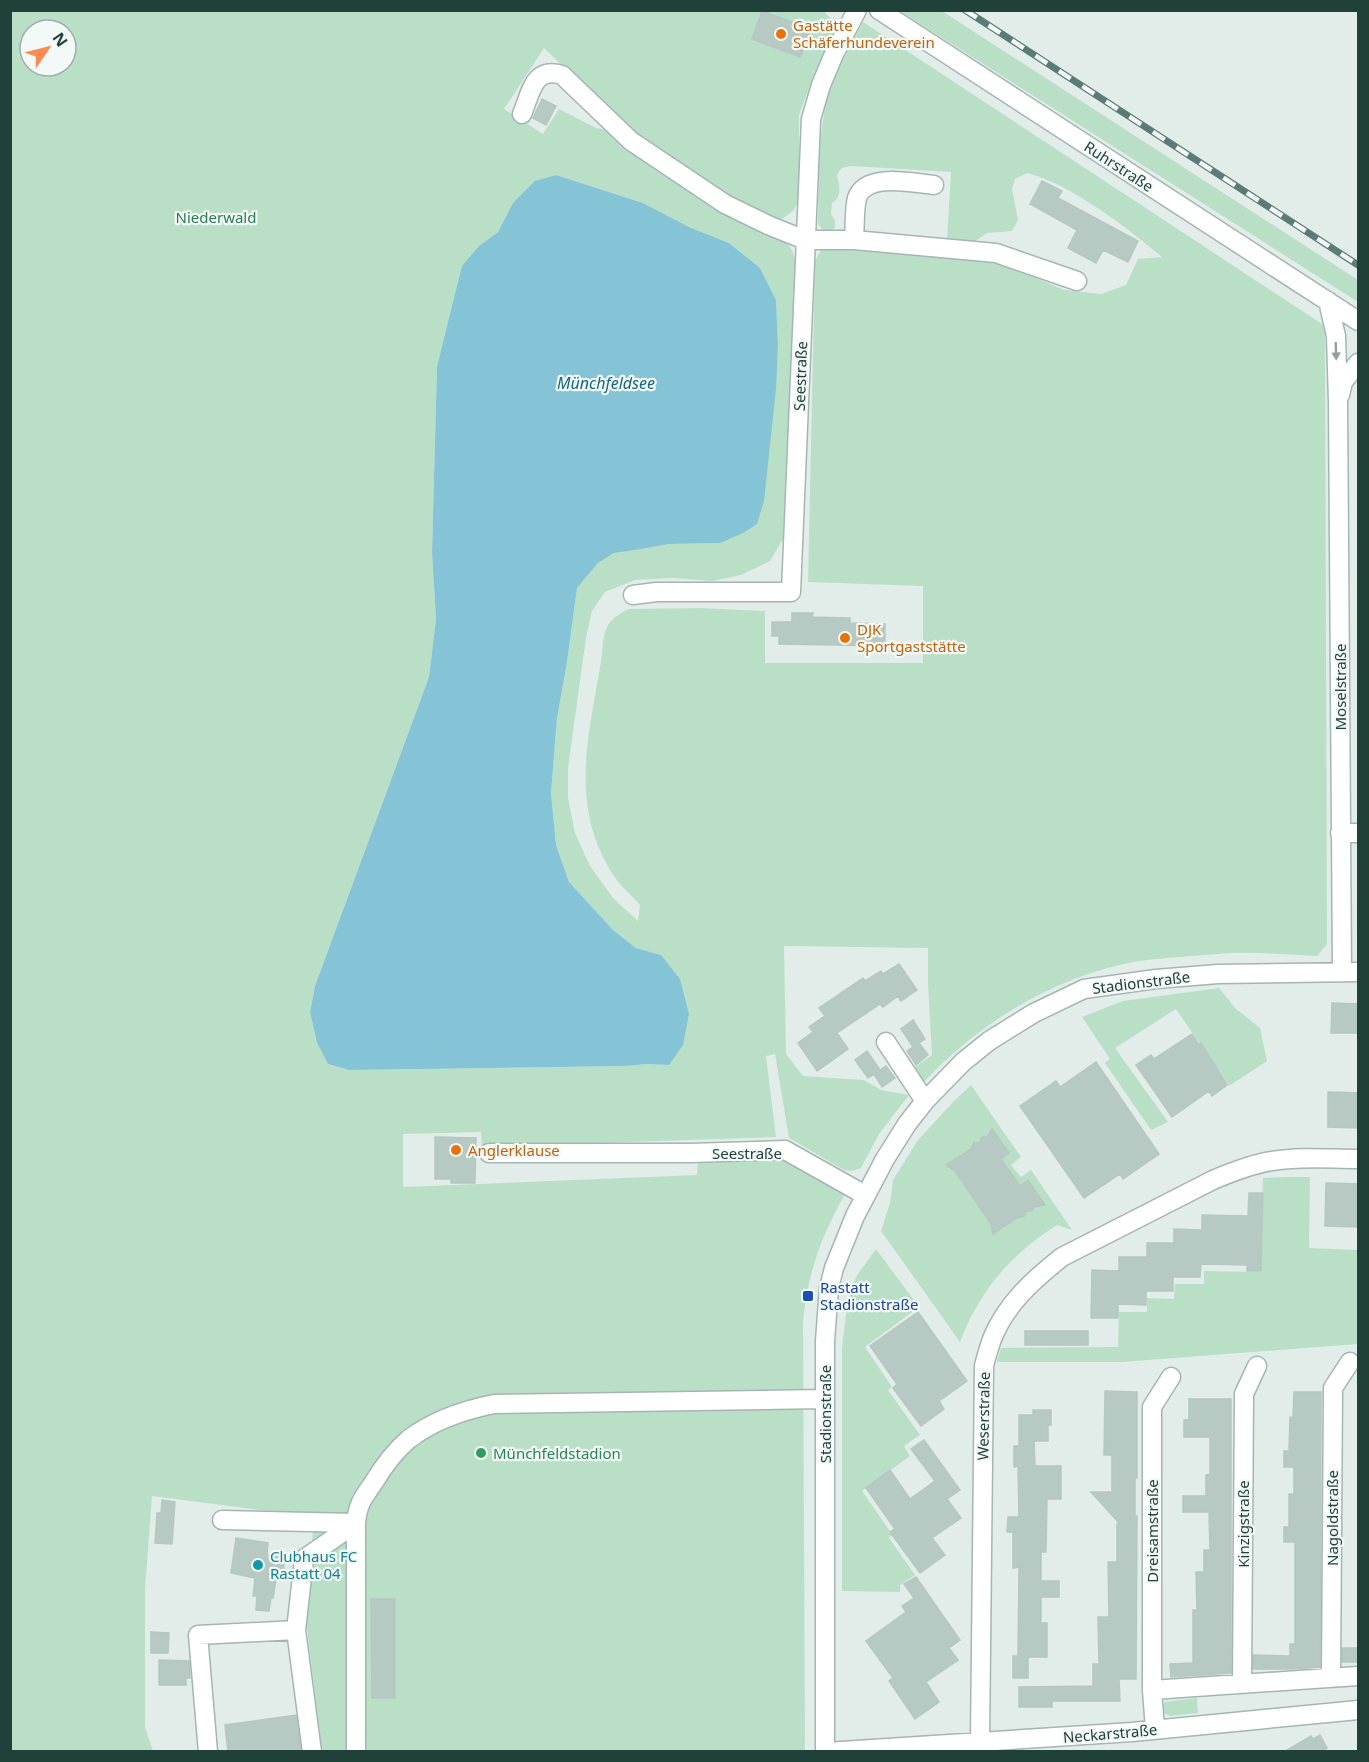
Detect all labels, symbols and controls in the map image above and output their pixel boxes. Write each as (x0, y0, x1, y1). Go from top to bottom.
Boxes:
place label: Gastätte Schäferhundeverein (793, 15, 935, 52)
north arrow (18, 18, 78, 78)
marker: Gastätte Schäferhundeverein (774, 27, 788, 41)
text: N (48, 28, 73, 51)
street label: Ruhrstraße (1080, 136, 1158, 196)
park label: Niederwald (176, 207, 256, 227)
street label: Seestraße (789, 341, 811, 411)
one-way arrow (1332, 342, 1341, 361)
water label: Münchfeldsee (557, 372, 655, 394)
place label: DJK Sportgaststätte (857, 619, 966, 656)
marker: DJK Sportgaststätte (838, 631, 852, 645)
street label: Moselstraße (1330, 643, 1350, 731)
street label: Stadionstraße (1091, 966, 1191, 998)
place label: Anglerklause (468, 1140, 560, 1160)
marker: Anglerklause (449, 1143, 463, 1157)
street label: Seestraße (712, 1143, 782, 1163)
place label: Rastatt Stadionstraße (820, 1277, 918, 1314)
marker: Rastatt Stadionstraße (801, 1289, 815, 1303)
street label: Stadionstraße (815, 1365, 835, 1463)
street label: Weserstraße (972, 1371, 994, 1461)
place label: Münchfeldstadion (493, 1443, 621, 1463)
marker: Münchfeldstadion (474, 1446, 488, 1460)
street label: Nagoldstraße (1322, 1470, 1342, 1566)
street label: Dreisamstraße (1142, 1479, 1162, 1583)
street label: Kinzigstraße (1233, 1480, 1253, 1568)
place label: Clubhaus FC Rastatt 04 (270, 1546, 358, 1583)
marker: Clubhaus FC Rastatt 04 (251, 1558, 265, 1572)
street label: Neckarstraße (1062, 1719, 1158, 1747)

